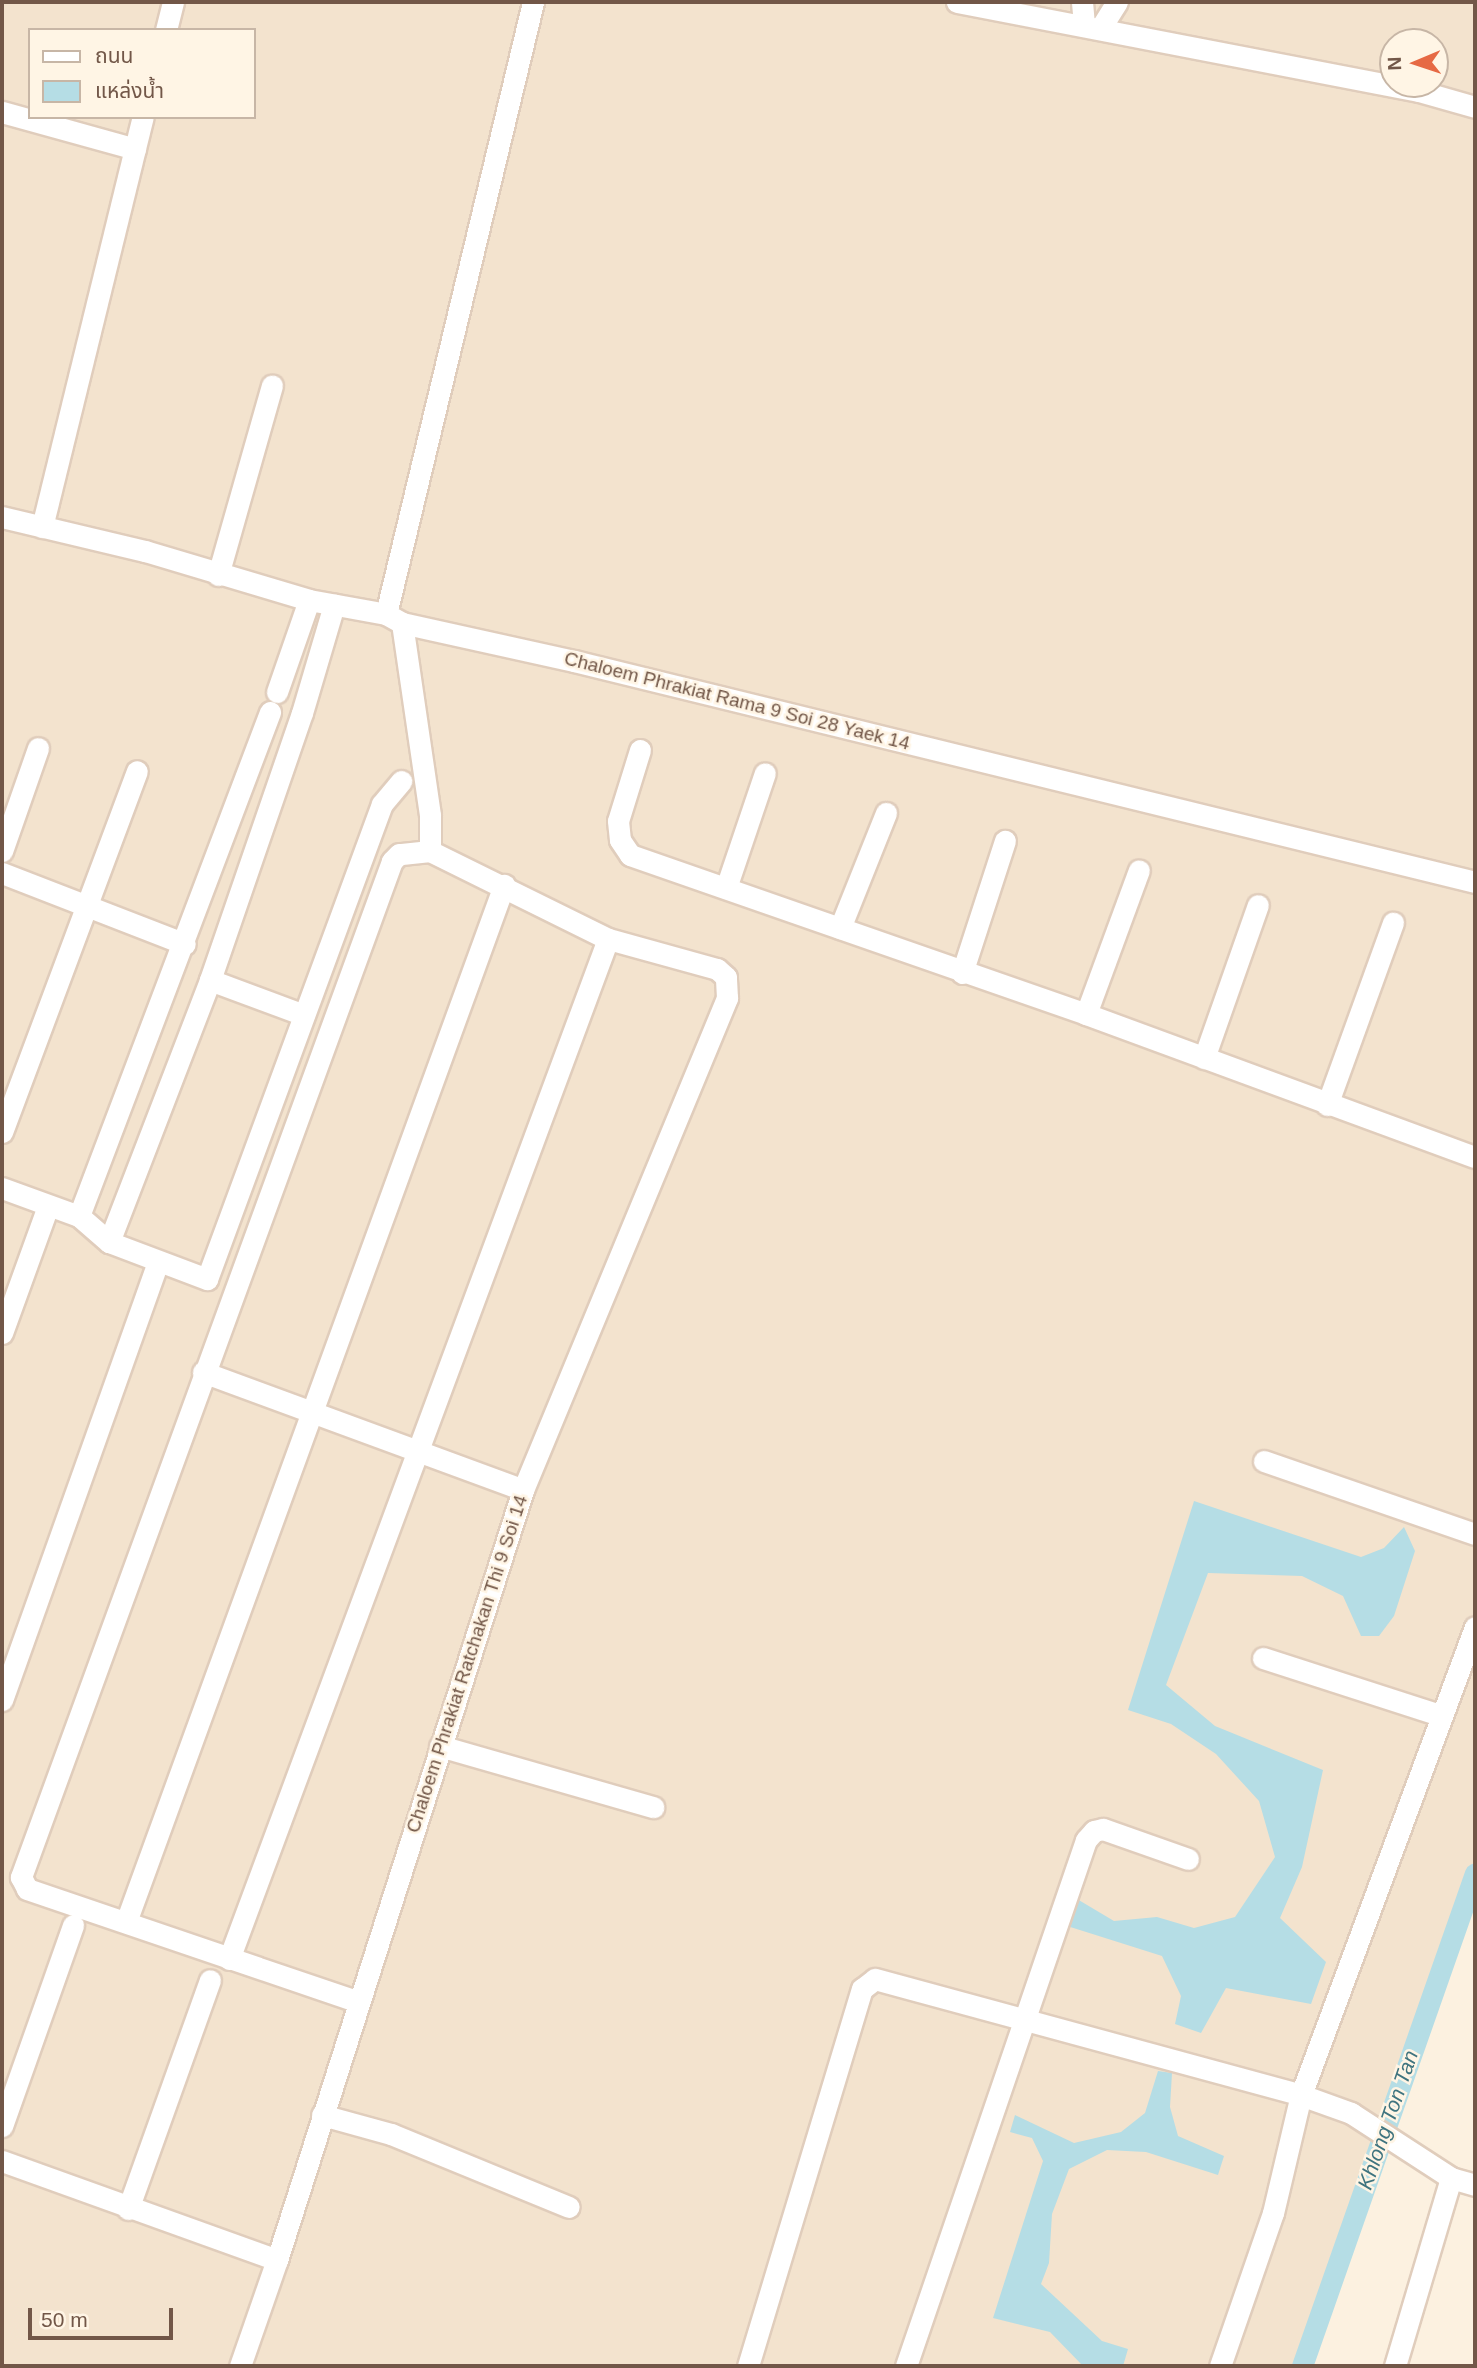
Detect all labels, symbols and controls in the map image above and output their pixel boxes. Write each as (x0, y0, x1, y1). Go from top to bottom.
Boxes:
legend (28, 28, 256, 119)
north arrow (1379, 28, 1449, 98)
text: ถนน (95, 44, 133, 67)
text: N (1384, 56, 1405, 71)
text: แหล่งน้ำ (95, 79, 164, 102)
street label: Chaloem Phrakiat Rama 9 Soi 28 Yaek 14 (562, 647, 912, 755)
street label: Chaloem Phrakiat Ratchakan Thi 9 Soi 14 (401, 1492, 533, 1836)
water label: Khlong Ton Tan (1352, 2047, 1424, 2193)
scale bar (32, 2294, 177, 2338)
text: 50 m (41, 2308, 88, 2331)

